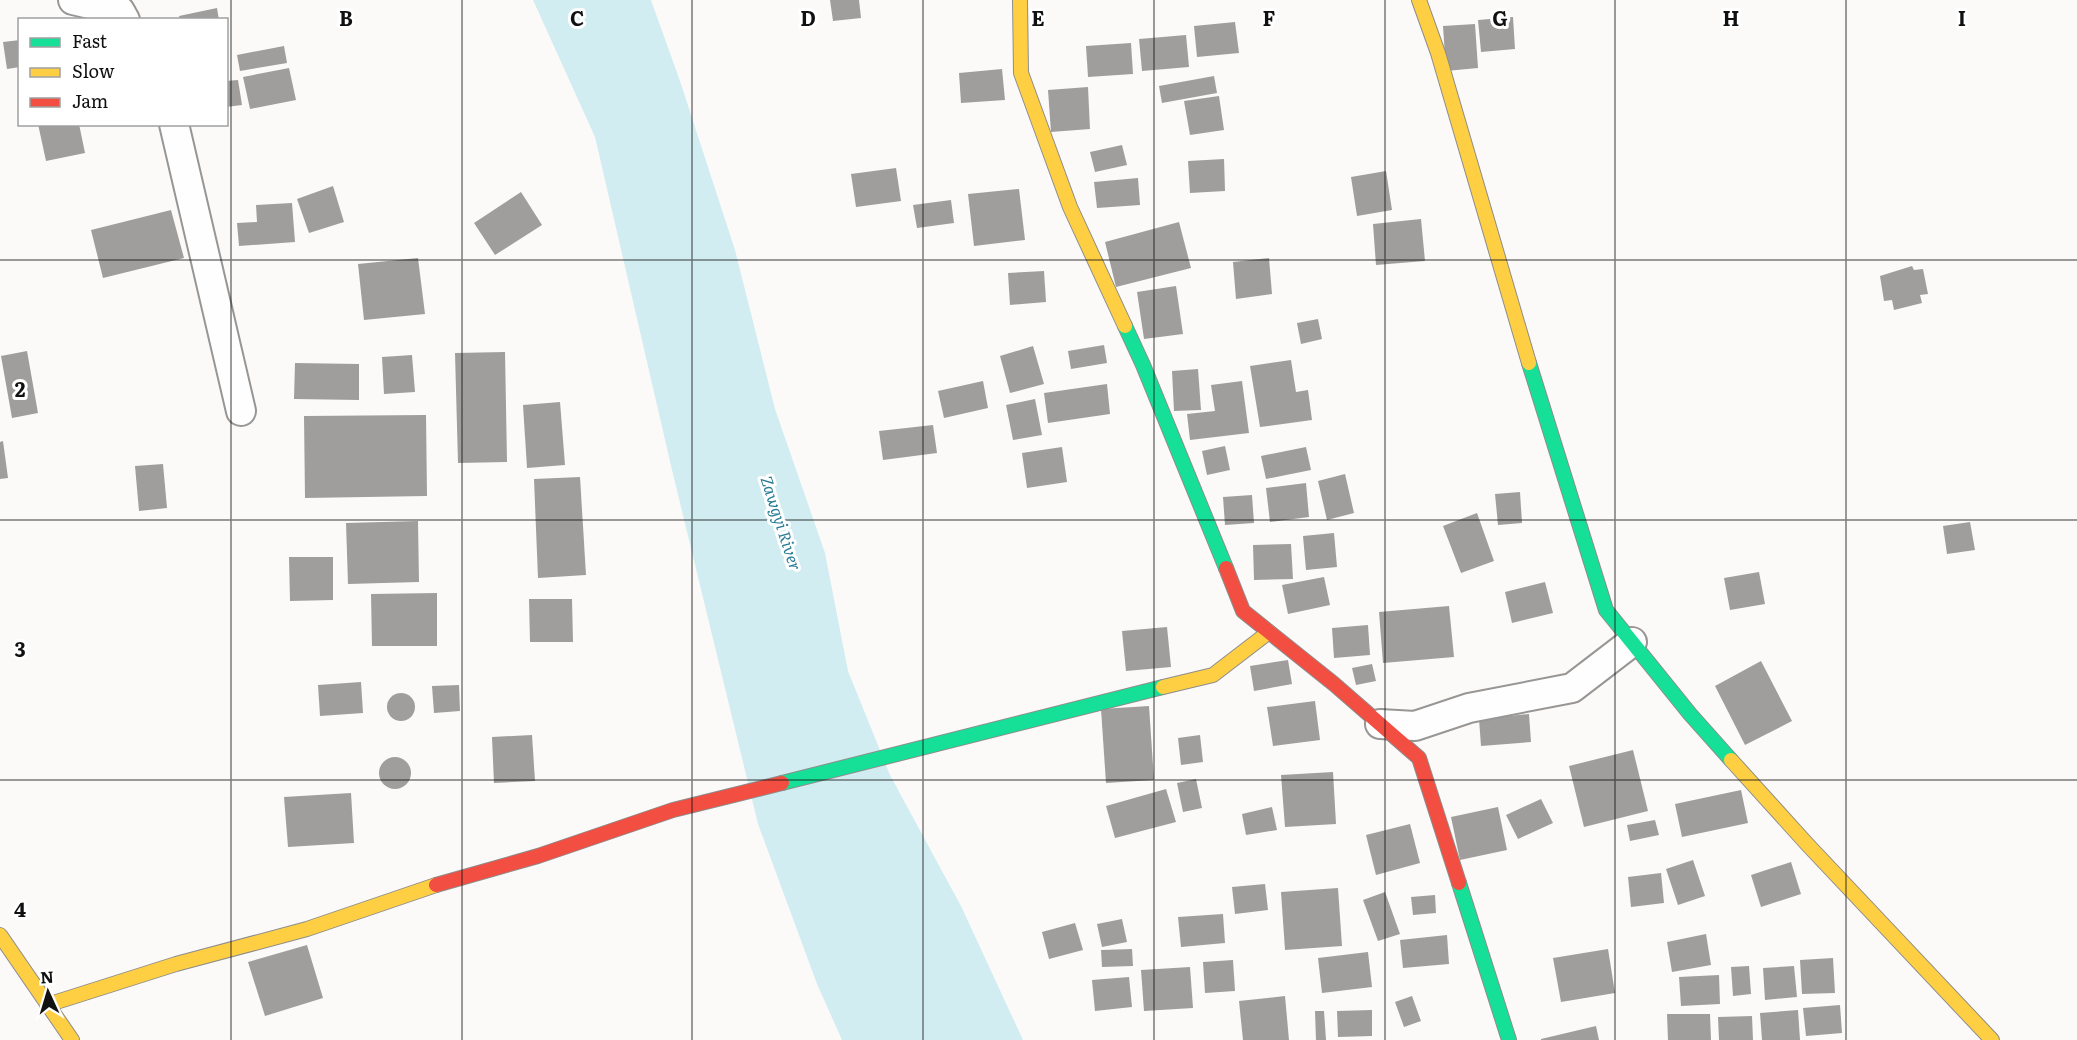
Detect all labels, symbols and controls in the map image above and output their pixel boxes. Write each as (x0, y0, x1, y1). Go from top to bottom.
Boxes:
text: B (339, 2, 353, 32)
text: C (570, 2, 584, 32)
text: D (800, 2, 816, 32)
text: E (1031, 2, 1045, 32)
text: F (1263, 2, 1276, 32)
text: G (1492, 2, 1508, 32)
text: H (1723, 2, 1739, 32)
text: I (1958, 2, 1966, 32)
legend (18, 18, 228, 126)
text: Fast (72, 27, 108, 54)
text: Slow (72, 57, 115, 84)
text: Jam (72, 87, 108, 114)
text: 2 (15, 373, 26, 403)
water label: Zawgyi River (755, 472, 809, 573)
text: 3 (14, 633, 26, 663)
text: 4 (14, 893, 26, 923)
north arrow (18, 962, 78, 1022)
text: N (39, 964, 54, 988)

